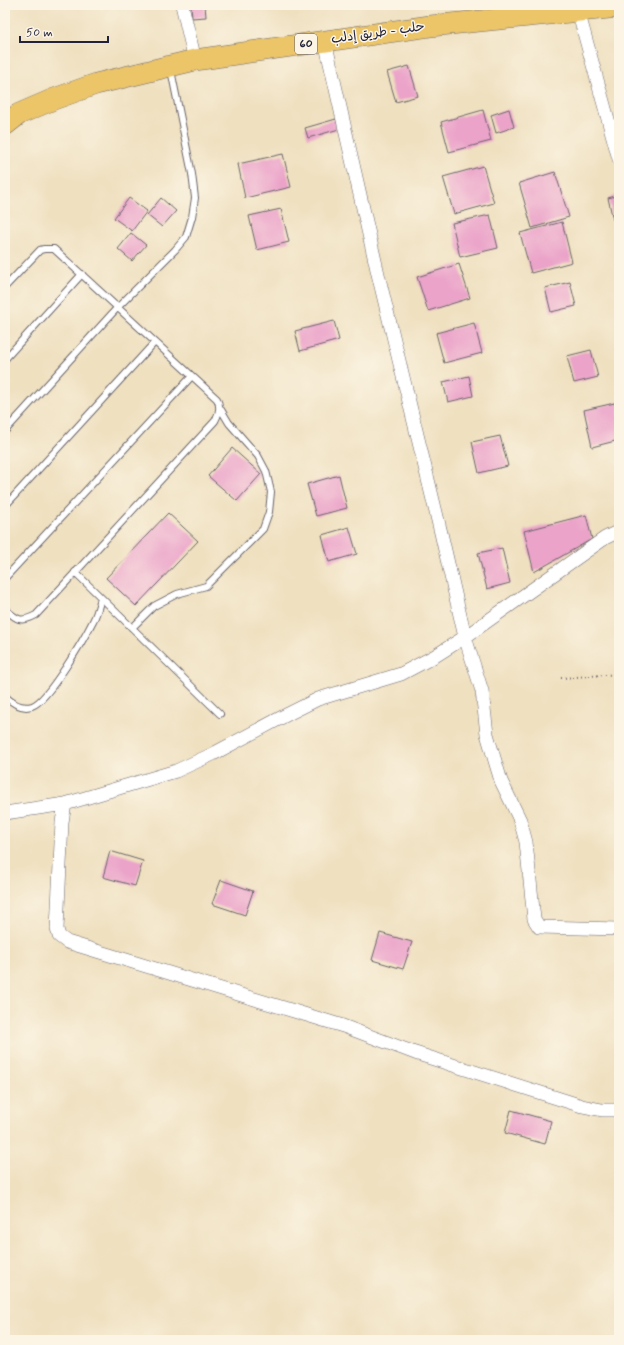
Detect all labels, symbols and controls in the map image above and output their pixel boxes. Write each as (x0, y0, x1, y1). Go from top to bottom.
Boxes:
scale bar (20, 18, 108, 44)
street label: حلب - طريق إدلب (330, 18, 426, 48)
text: 50 m (26, 25, 53, 41)
road number: 60 (295, 34, 317, 54)

